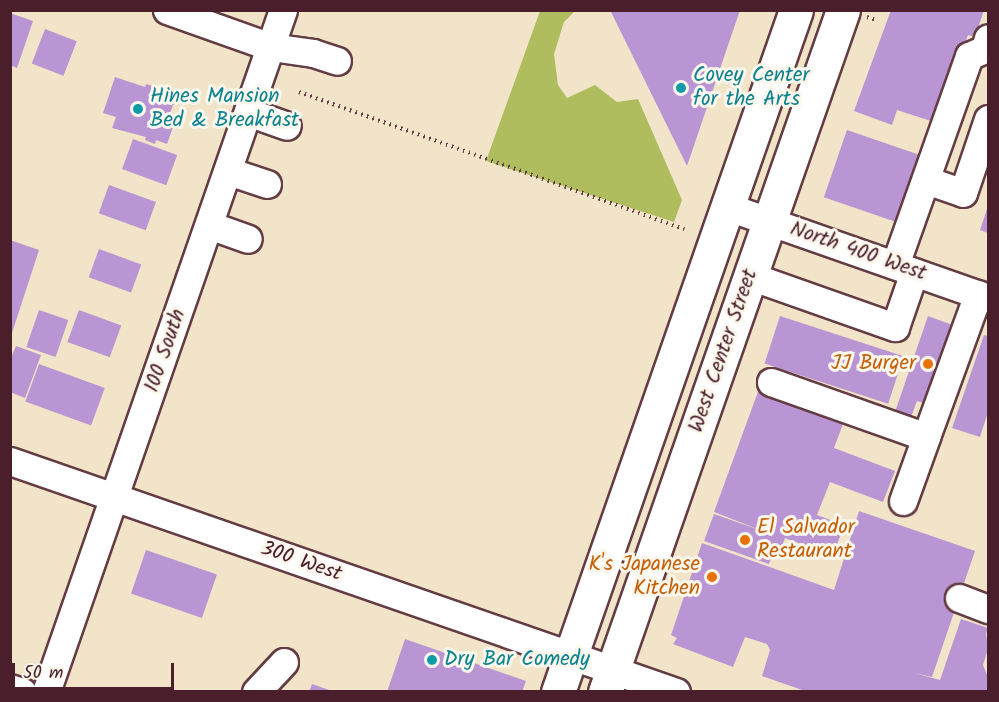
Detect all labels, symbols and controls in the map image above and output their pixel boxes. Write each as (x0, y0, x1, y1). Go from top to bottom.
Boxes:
place label: Covey Center for the Arts (693, 63, 809, 113)
marker: Covey Center for the Arts (674, 81, 688, 95)
place label: Hines Mansion Bed & Breakfast (150, 84, 299, 134)
marker: Hines Mansion Bed & Breakfast (131, 102, 145, 116)
street label: North 400 West (787, 217, 929, 287)
street label: West Center Street (684, 266, 764, 436)
street label: 100 South (140, 306, 192, 396)
place label: JJ Burger (831, 351, 916, 377)
marker: JJ Burger (921, 357, 935, 371)
place label: El Salvador Restaurant (757, 515, 855, 565)
marker: El Salvador Restaurant (738, 533, 752, 547)
street label: 300 West (257, 536, 345, 588)
place label: K's Japanese Kitchen (589, 552, 700, 602)
marker: K's Japanese Kitchen (705, 570, 719, 584)
place label: Dry Bar Comedy (444, 647, 590, 673)
scale bar (15, 651, 177, 689)
marker: Dry Bar Comedy (425, 653, 439, 667)
text: 50 m (23, 659, 63, 688)

